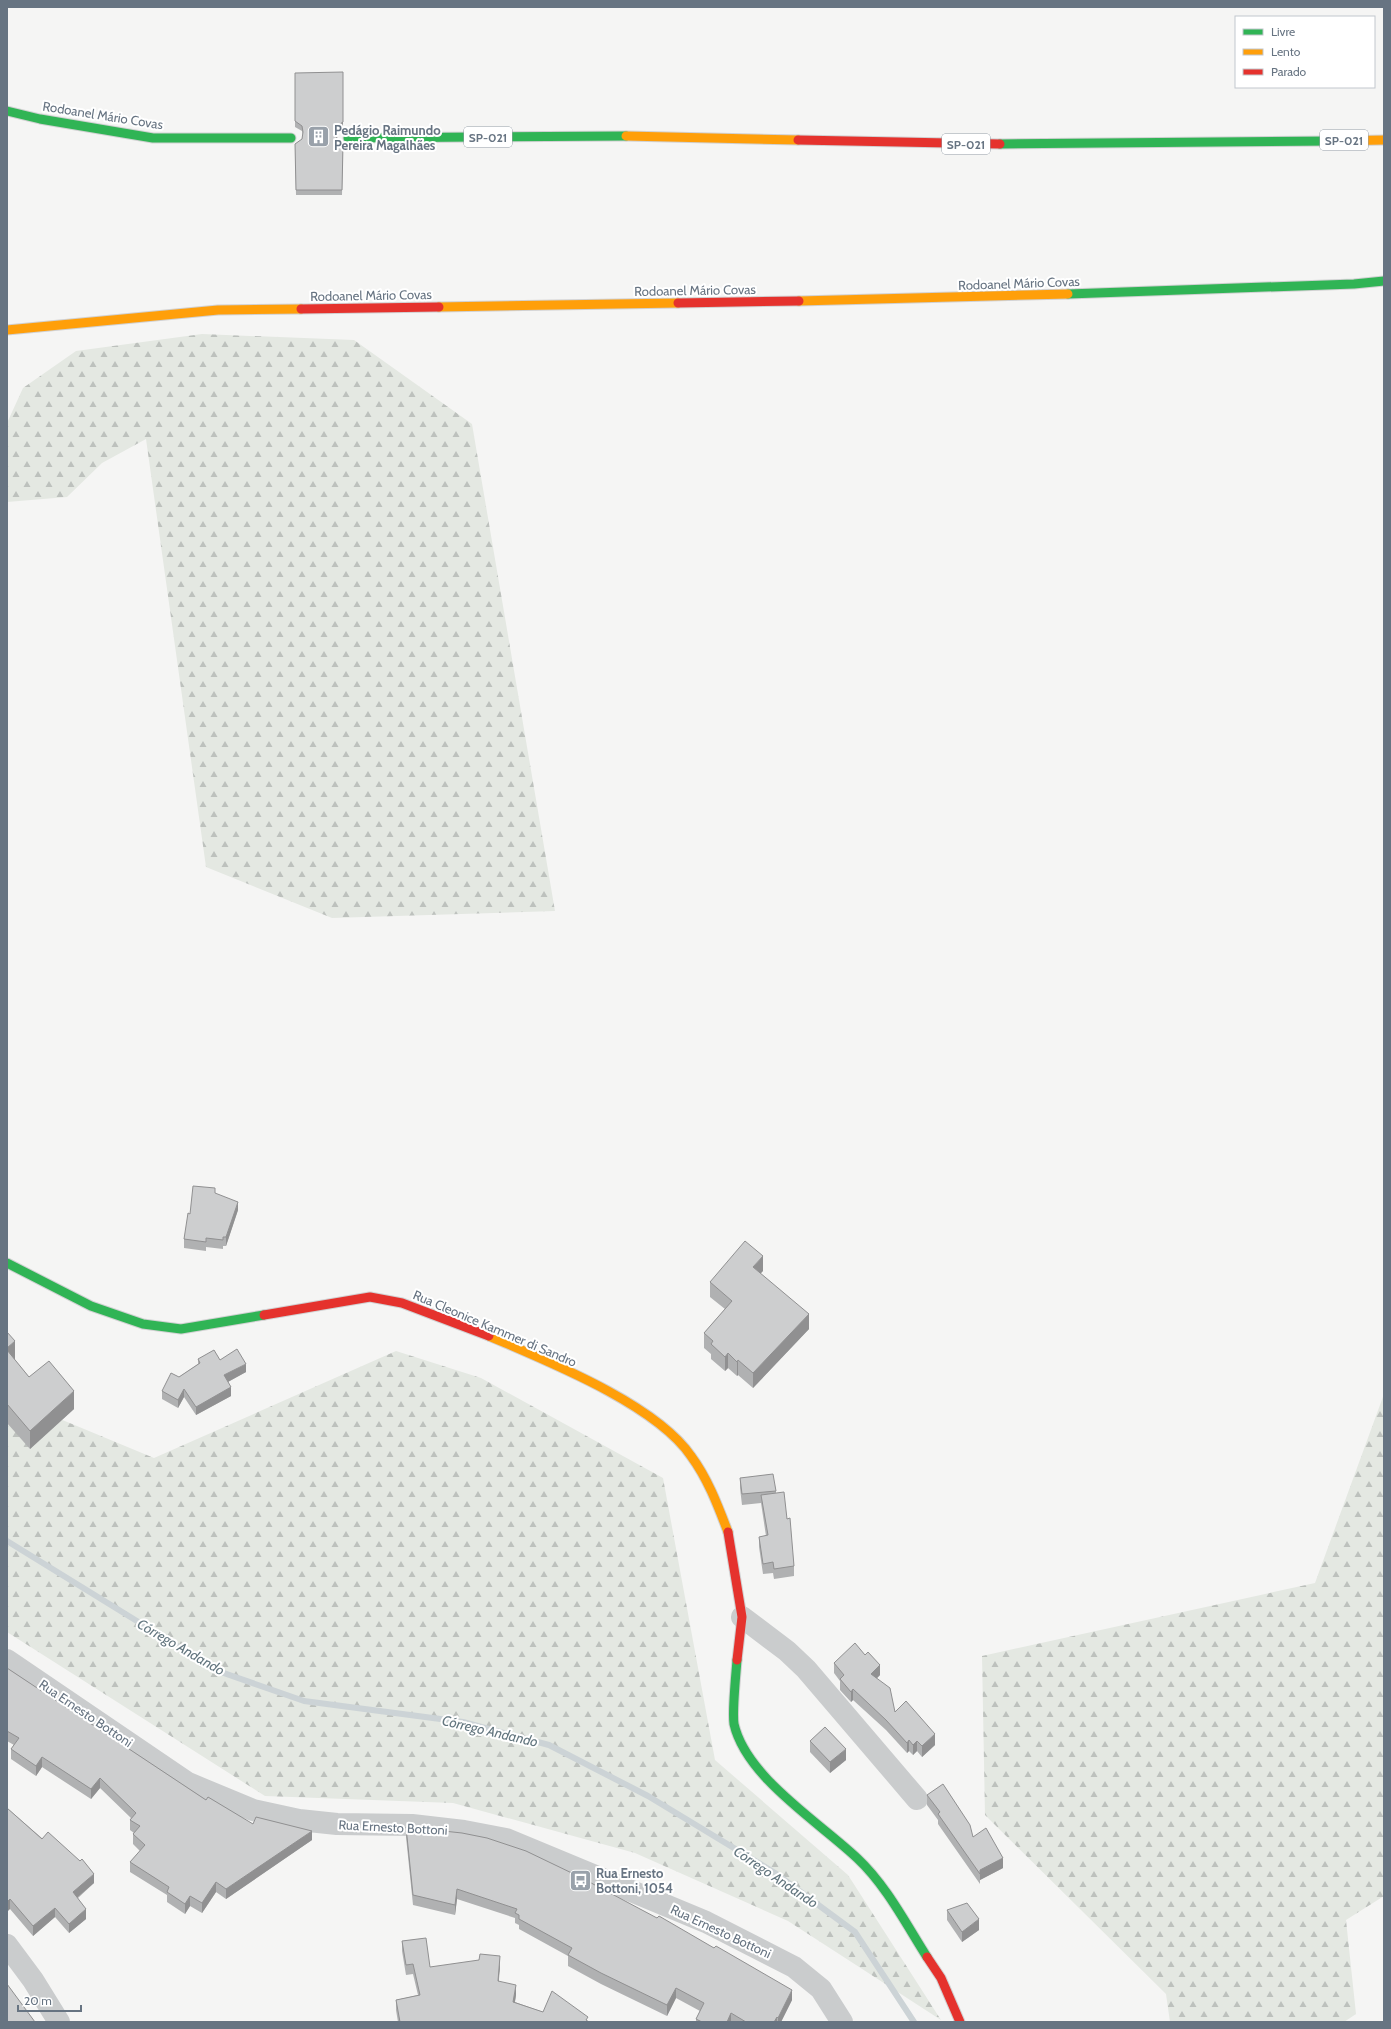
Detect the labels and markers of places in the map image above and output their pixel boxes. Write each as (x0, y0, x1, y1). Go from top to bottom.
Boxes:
place label: Pedágio Raimundo Pereira Magalhães (334, 122, 441, 153)
building icon: Pedágio Raimundo Pereira Magalhães (306, 124, 332, 150)
place label: Rua Ernesto Bottoni, 1054 (596, 1865, 673, 1896)
bus stop icon: Rua Ernesto Bottoni, 1054 (567, 1867, 593, 1893)

